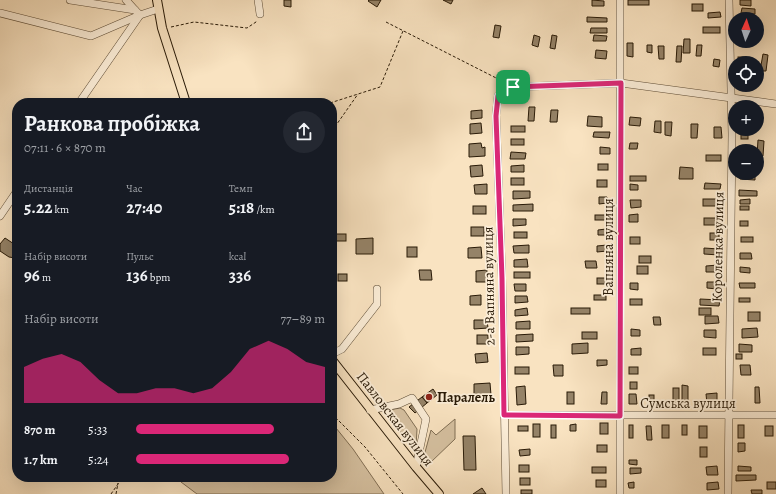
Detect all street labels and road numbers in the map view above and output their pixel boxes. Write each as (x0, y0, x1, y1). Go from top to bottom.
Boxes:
street label: Короленка вулиця (708, 191, 728, 302)
street label: Вапняна вулиця (599, 198, 618, 296)
street label: 2-а Вапняна вулиця (478, 226, 500, 346)
street label: Павловская вулиця (352, 368, 438, 470)
street label: Сумська вулиця (640, 394, 736, 413)

